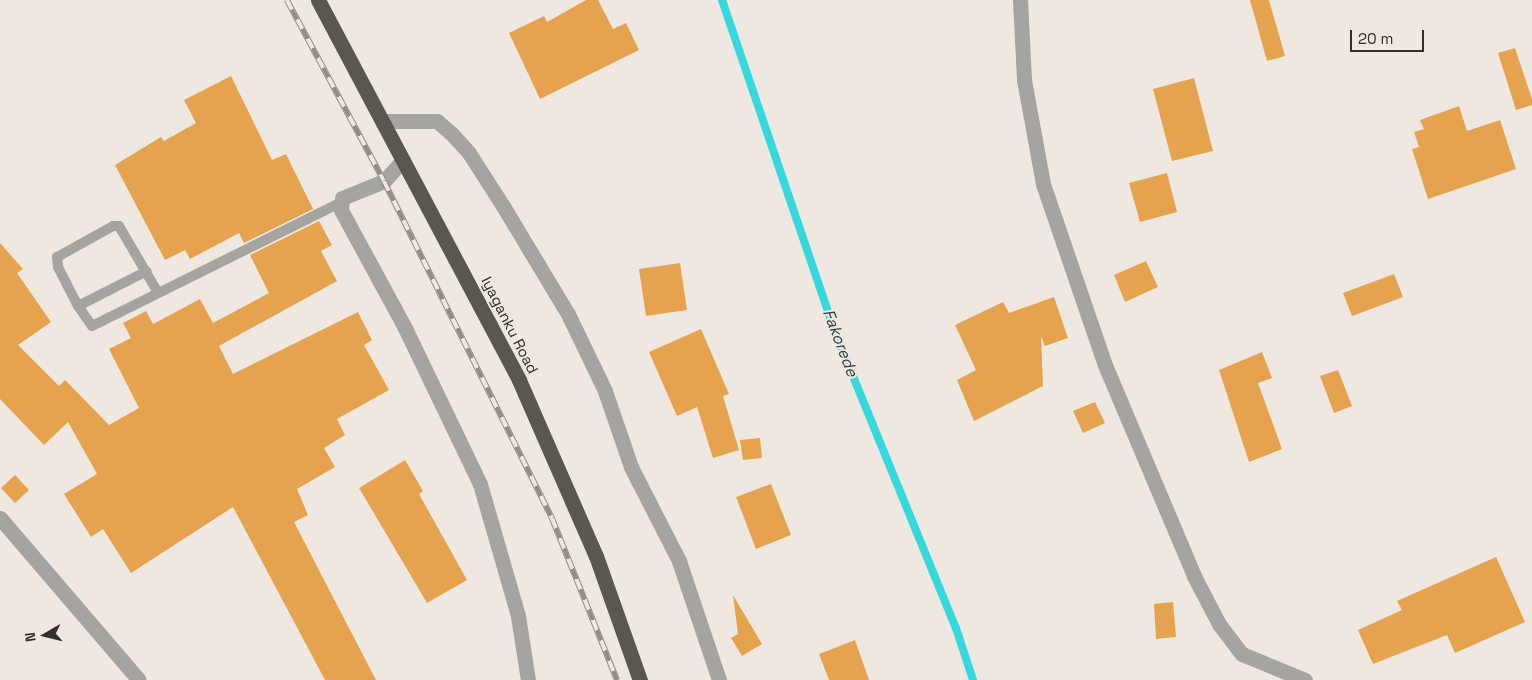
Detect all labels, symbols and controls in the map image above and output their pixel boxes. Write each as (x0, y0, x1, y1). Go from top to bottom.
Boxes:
scale bar (1352, 20, 1426, 52)
text: 20 m (1358, 29, 1393, 48)
street label: Iyaganku Road (478, 273, 542, 377)
water label: Fakorede (818, 307, 862, 379)
north arrow (20, 610, 70, 660)
text: N (21, 631, 40, 643)

